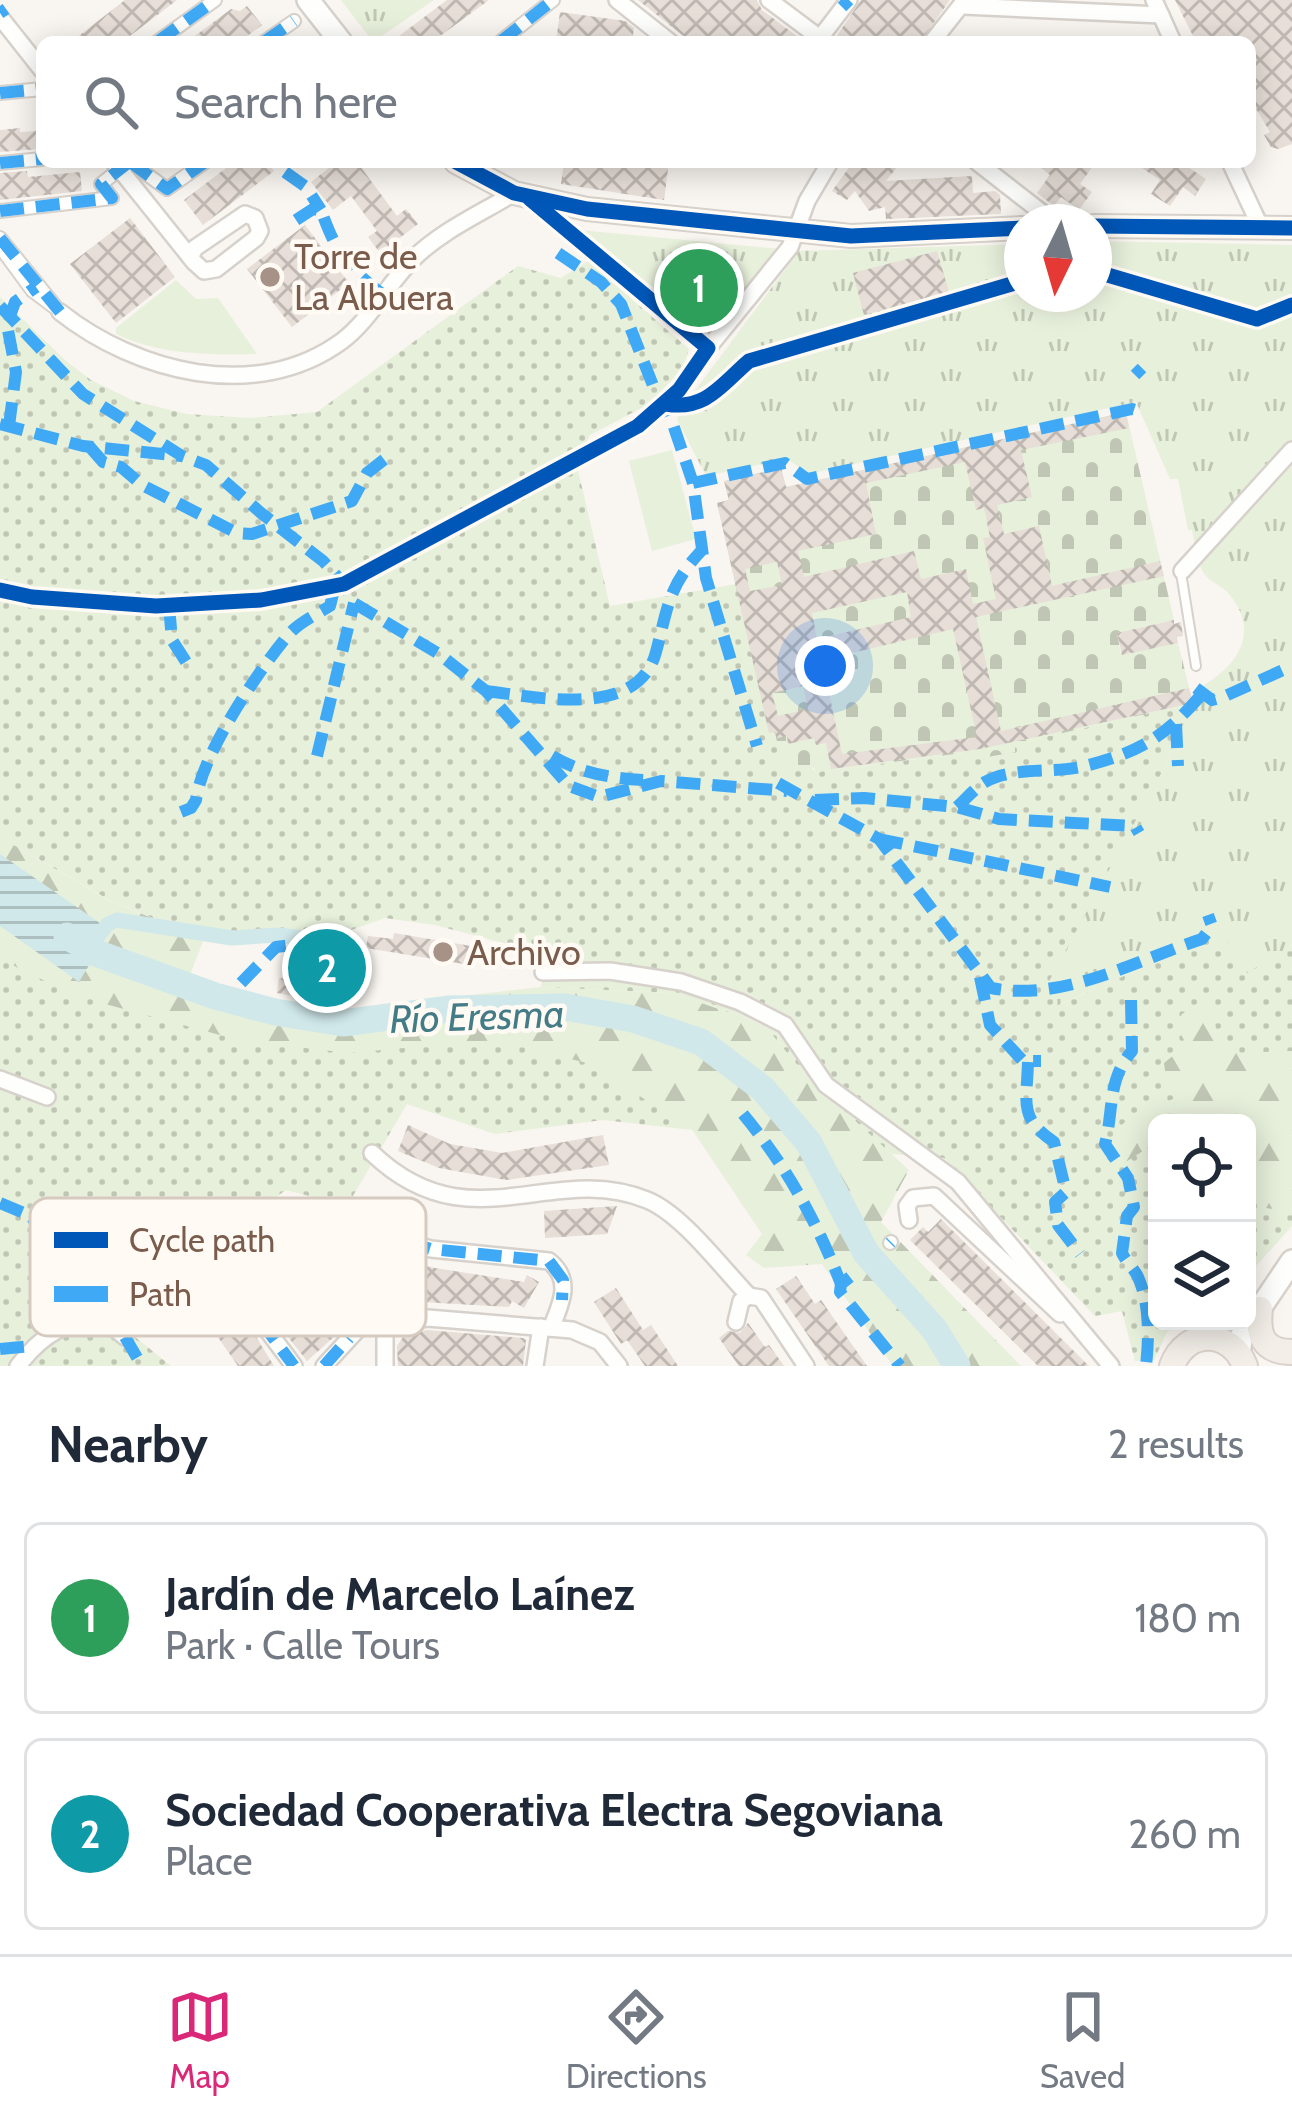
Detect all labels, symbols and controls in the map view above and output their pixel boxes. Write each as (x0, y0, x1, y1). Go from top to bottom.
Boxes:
search box (36, 36, 1256, 168)
icon: search (78, 69, 144, 135)
text: Search here (174, 75, 398, 129)
north arrow (1004, 204, 1112, 312)
place label: Torre de La Albuera (294, 234, 454, 319)
pin: 1 (660, 243, 738, 333)
marker: Torre de La Albuera (257, 264, 283, 290)
your location (795, 636, 855, 696)
pin: 2 (288, 923, 366, 1013)
place label: Archivo (467, 930, 581, 974)
marker: Archivo (430, 939, 456, 965)
water label: Río Eresma (389, 989, 565, 1043)
map controls (1148, 1114, 1256, 1330)
button: locate (1148, 1114, 1256, 1222)
legend (30, 1198, 426, 1336)
text: Cycle path (129, 1220, 275, 1260)
button: layers (1148, 1222, 1256, 1330)
text: Path (129, 1274, 192, 1314)
text: Nearby (48, 1413, 208, 1475)
text: 2 results (1108, 1420, 1244, 1468)
text: Jardín de Marcelo Laínez (165, 1567, 634, 1621)
text: 1 (83, 1594, 97, 1642)
text: 180 m (1134, 1594, 1241, 1642)
text: Park · Calle Tours (165, 1621, 440, 1669)
text: Sociedad Cooperativa Electra Segoviana (165, 1783, 943, 1837)
text: 2 (80, 1810, 100, 1858)
text: 260 m (1128, 1810, 1241, 1858)
text: Place (165, 1837, 252, 1885)
tab: Map (167, 1984, 233, 2096)
tab: Directions (566, 1984, 707, 2096)
tab: Saved (1040, 1984, 1125, 2096)

